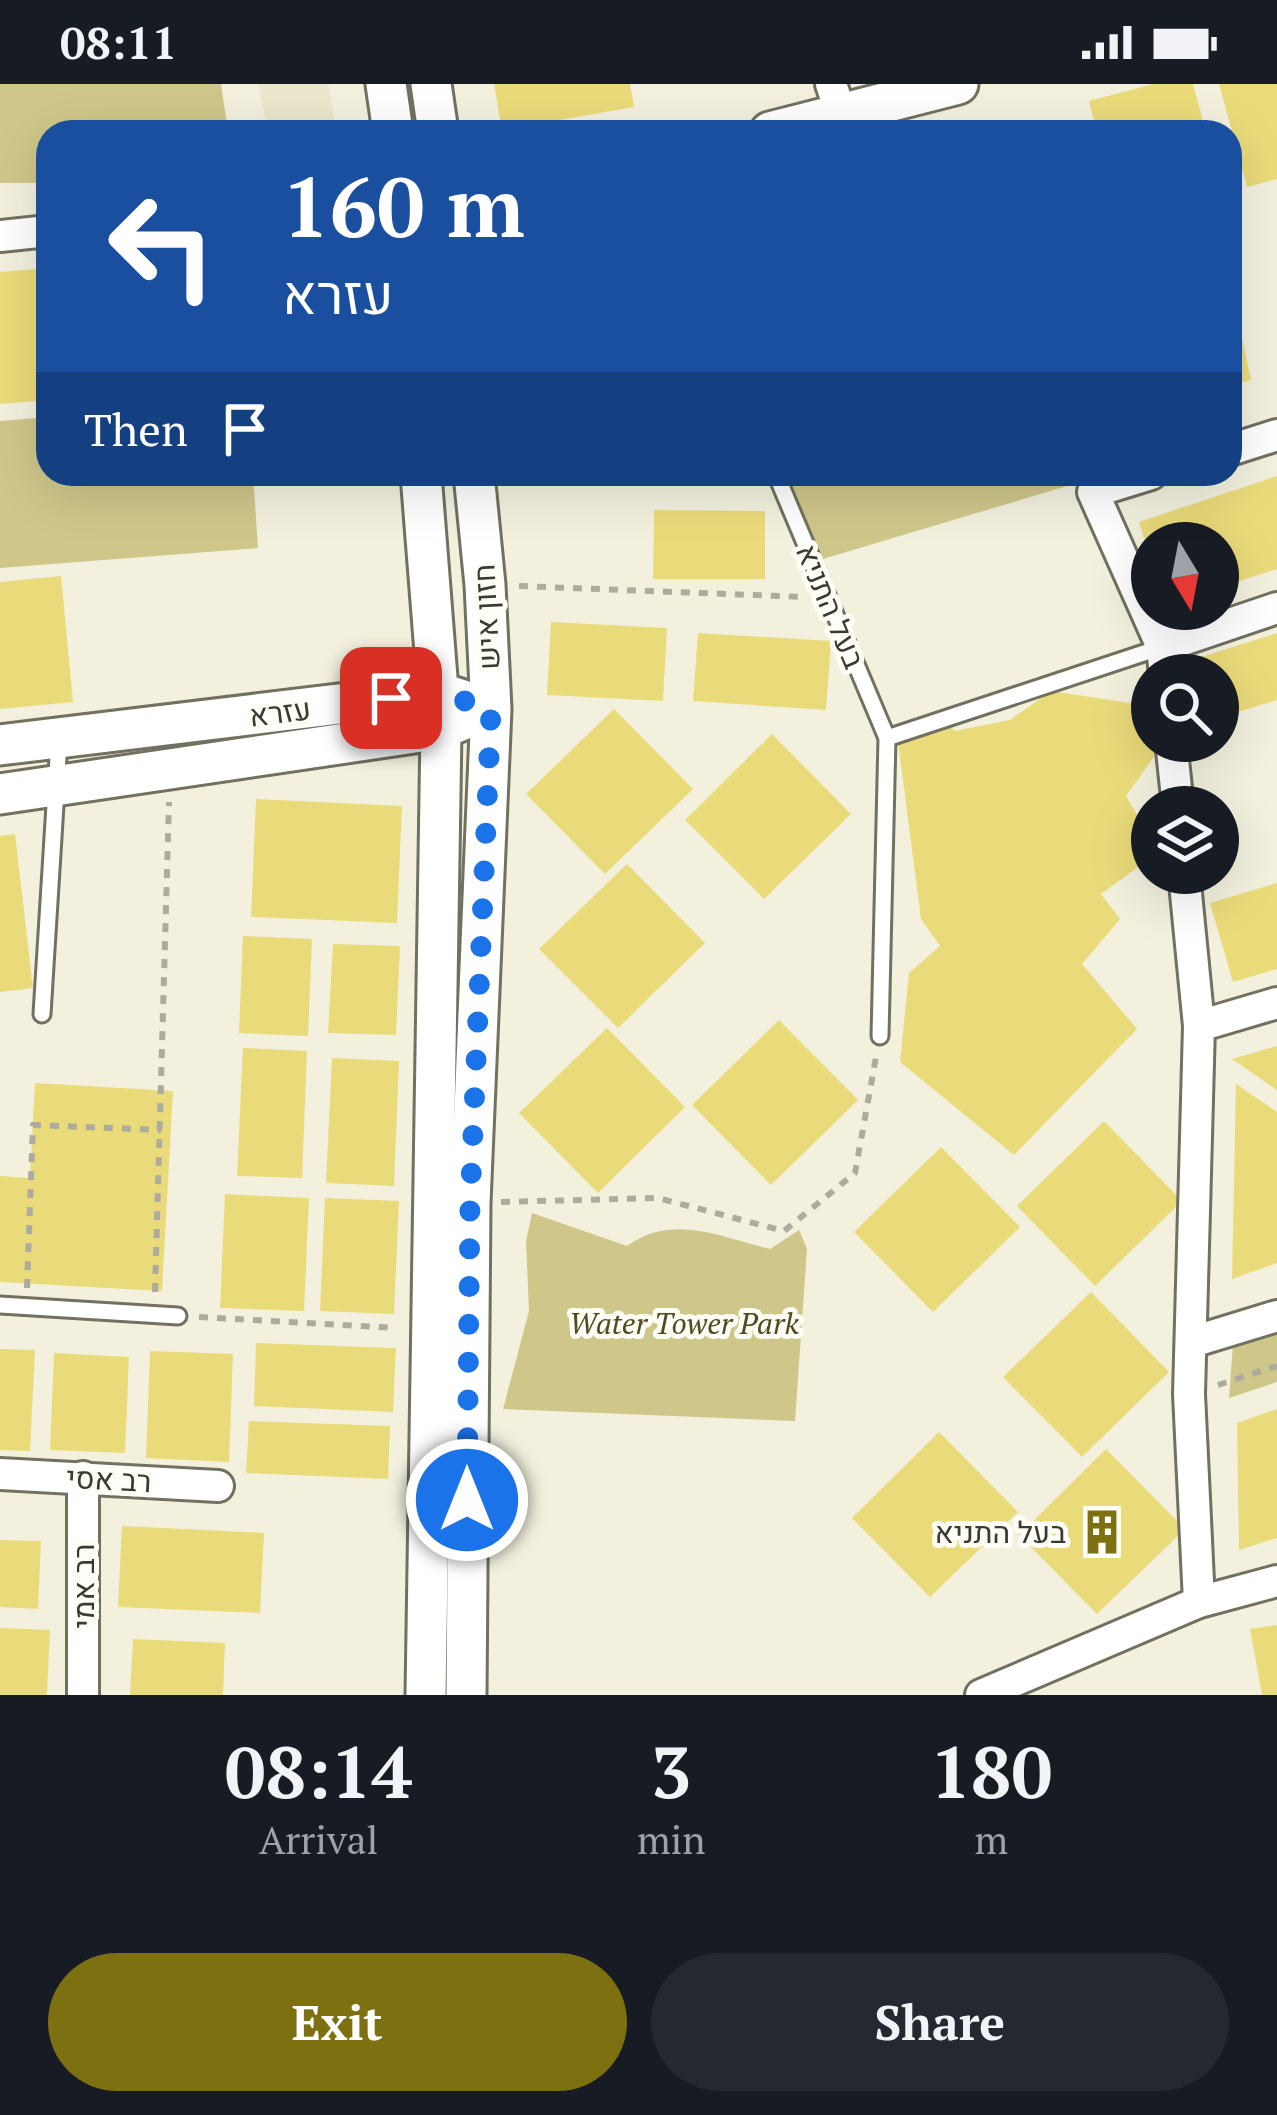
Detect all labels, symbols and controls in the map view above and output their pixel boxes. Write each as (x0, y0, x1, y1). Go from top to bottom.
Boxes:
text: 08:11 (60, 12, 177, 72)
text: 160 m (282, 150, 525, 261)
icon: left (84, 168, 240, 324)
text: עזרא (282, 258, 393, 329)
icon: arrive (212, 396, 278, 462)
text: Then (84, 399, 188, 459)
north arrow (1131, 522, 1239, 630)
map controls (1131, 522, 1239, 894)
street label: בעל התניא (787, 538, 875, 674)
street label: חזון איש (463, 563, 509, 671)
pin (340, 647, 442, 749)
button: search (1131, 654, 1239, 762)
icon: arrive (358, 665, 424, 731)
street label: עזרא (247, 688, 313, 736)
button: layers (1131, 786, 1239, 894)
park label: Water Tower Park (569, 1303, 799, 1343)
position arrow (404, 1437, 530, 1563)
street label: רב אסי (65, 1457, 153, 1501)
building icon: בעל התניא (1077, 1507, 1127, 1557)
place label: בעל התניא (935, 1512, 1066, 1552)
street label: רב אמי (63, 1543, 103, 1629)
text: 08:14 (225, 1723, 412, 1819)
text: 3 (651, 1723, 692, 1819)
text: 180 (930, 1723, 1052, 1819)
text: Arrival (259, 1813, 378, 1865)
text: min (637, 1813, 705, 1865)
text: m (974, 1813, 1008, 1865)
button: Exit (48, 1953, 627, 2091)
button: Share (651, 1953, 1229, 2091)

